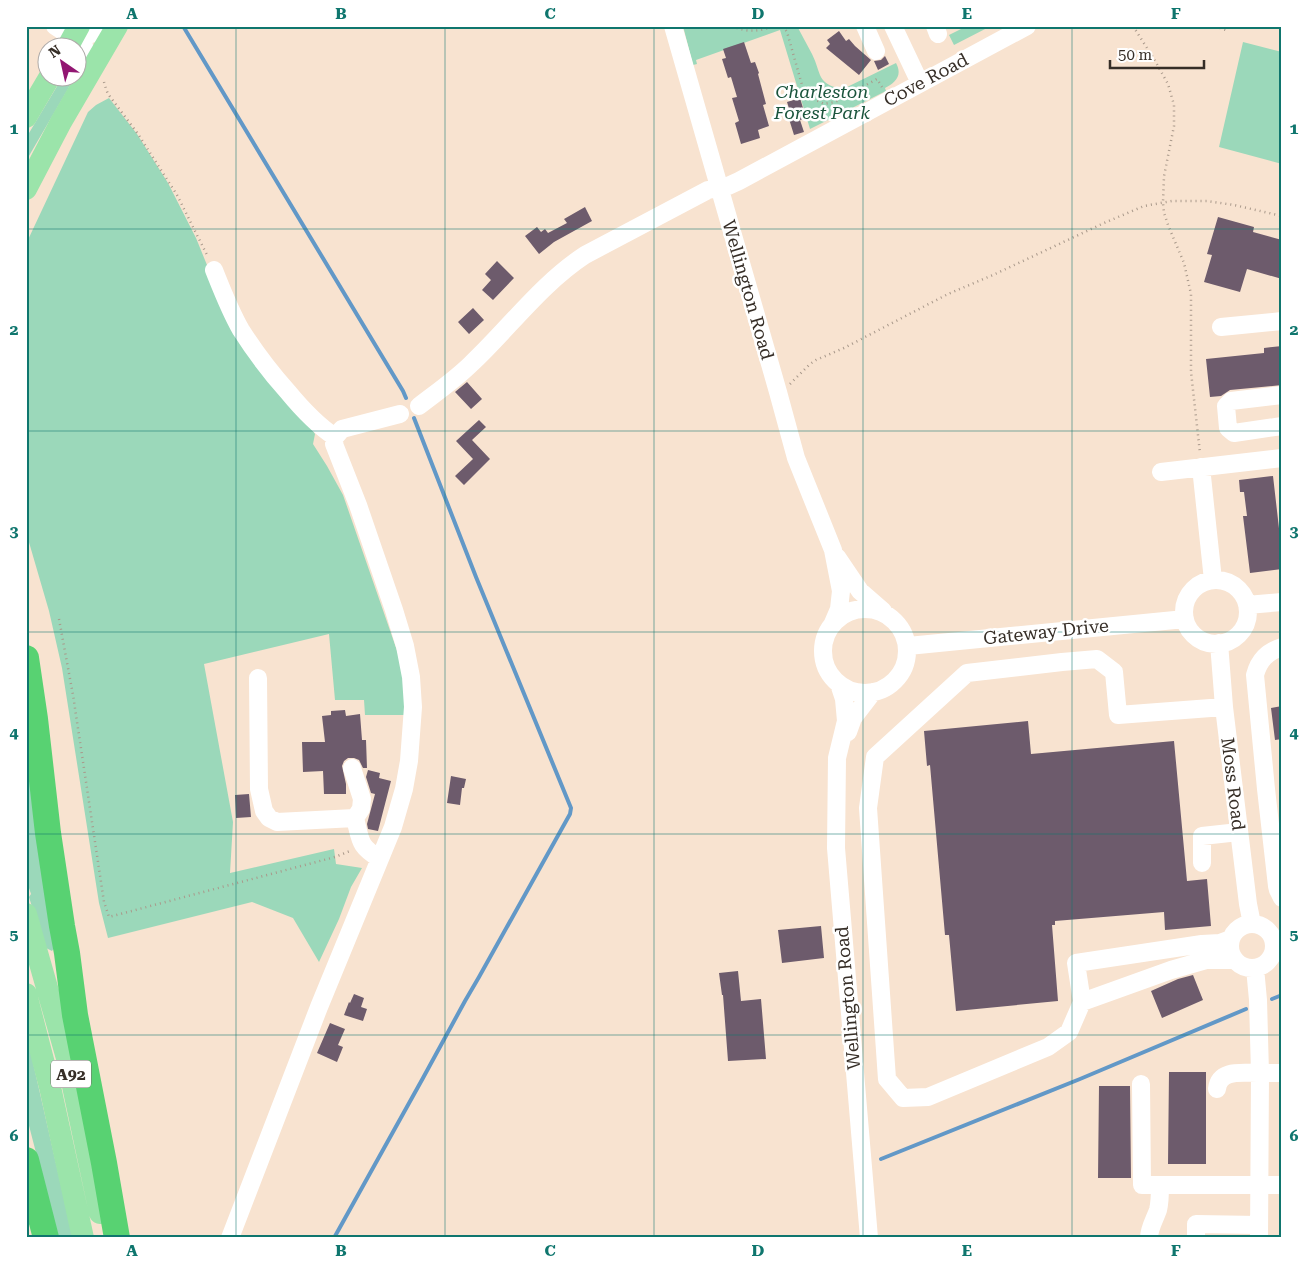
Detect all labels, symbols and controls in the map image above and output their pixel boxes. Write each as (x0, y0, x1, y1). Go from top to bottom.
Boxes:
text: A (126, 4, 138, 23)
text: B (335, 4, 347, 23)
text: C (544, 4, 556, 23)
text: D (752, 4, 765, 23)
text: E (962, 4, 972, 23)
text: F (1171, 4, 1181, 23)
north arrow (38, 38, 88, 88)
scale bar (1110, 38, 1204, 70)
text: N (46, 41, 64, 61)
text: 50 m (1118, 46, 1153, 64)
street label: Cove Road (880, 48, 972, 111)
park label: Charleston Forest Park (773, 81, 870, 123)
text: 1 (10, 119, 19, 138)
text: 1 (1290, 119, 1299, 138)
street label: Wellington Road (719, 218, 779, 362)
text: 2 (10, 320, 19, 339)
text: 2 (1290, 320, 1299, 339)
text: 3 (10, 522, 19, 541)
text: 3 (1290, 522, 1299, 541)
street label: Gateway Drive (982, 614, 1110, 649)
text: 4 (10, 723, 19, 742)
text: 4 (1290, 723, 1299, 742)
street label: Moss Road (1217, 736, 1250, 832)
text: 5 (10, 925, 19, 944)
street label: Wellington Road (831, 925, 864, 1071)
text: 5 (1290, 925, 1299, 944)
road number: A92 (51, 1060, 91, 1088)
text: 6 (10, 1126, 19, 1145)
text: 6 (1290, 1126, 1299, 1145)
text: A (126, 1241, 138, 1260)
text: B (335, 1241, 347, 1260)
text: C (544, 1241, 556, 1260)
text: D (752, 1241, 765, 1260)
text: E (962, 1241, 972, 1260)
text: F (1171, 1241, 1181, 1260)

